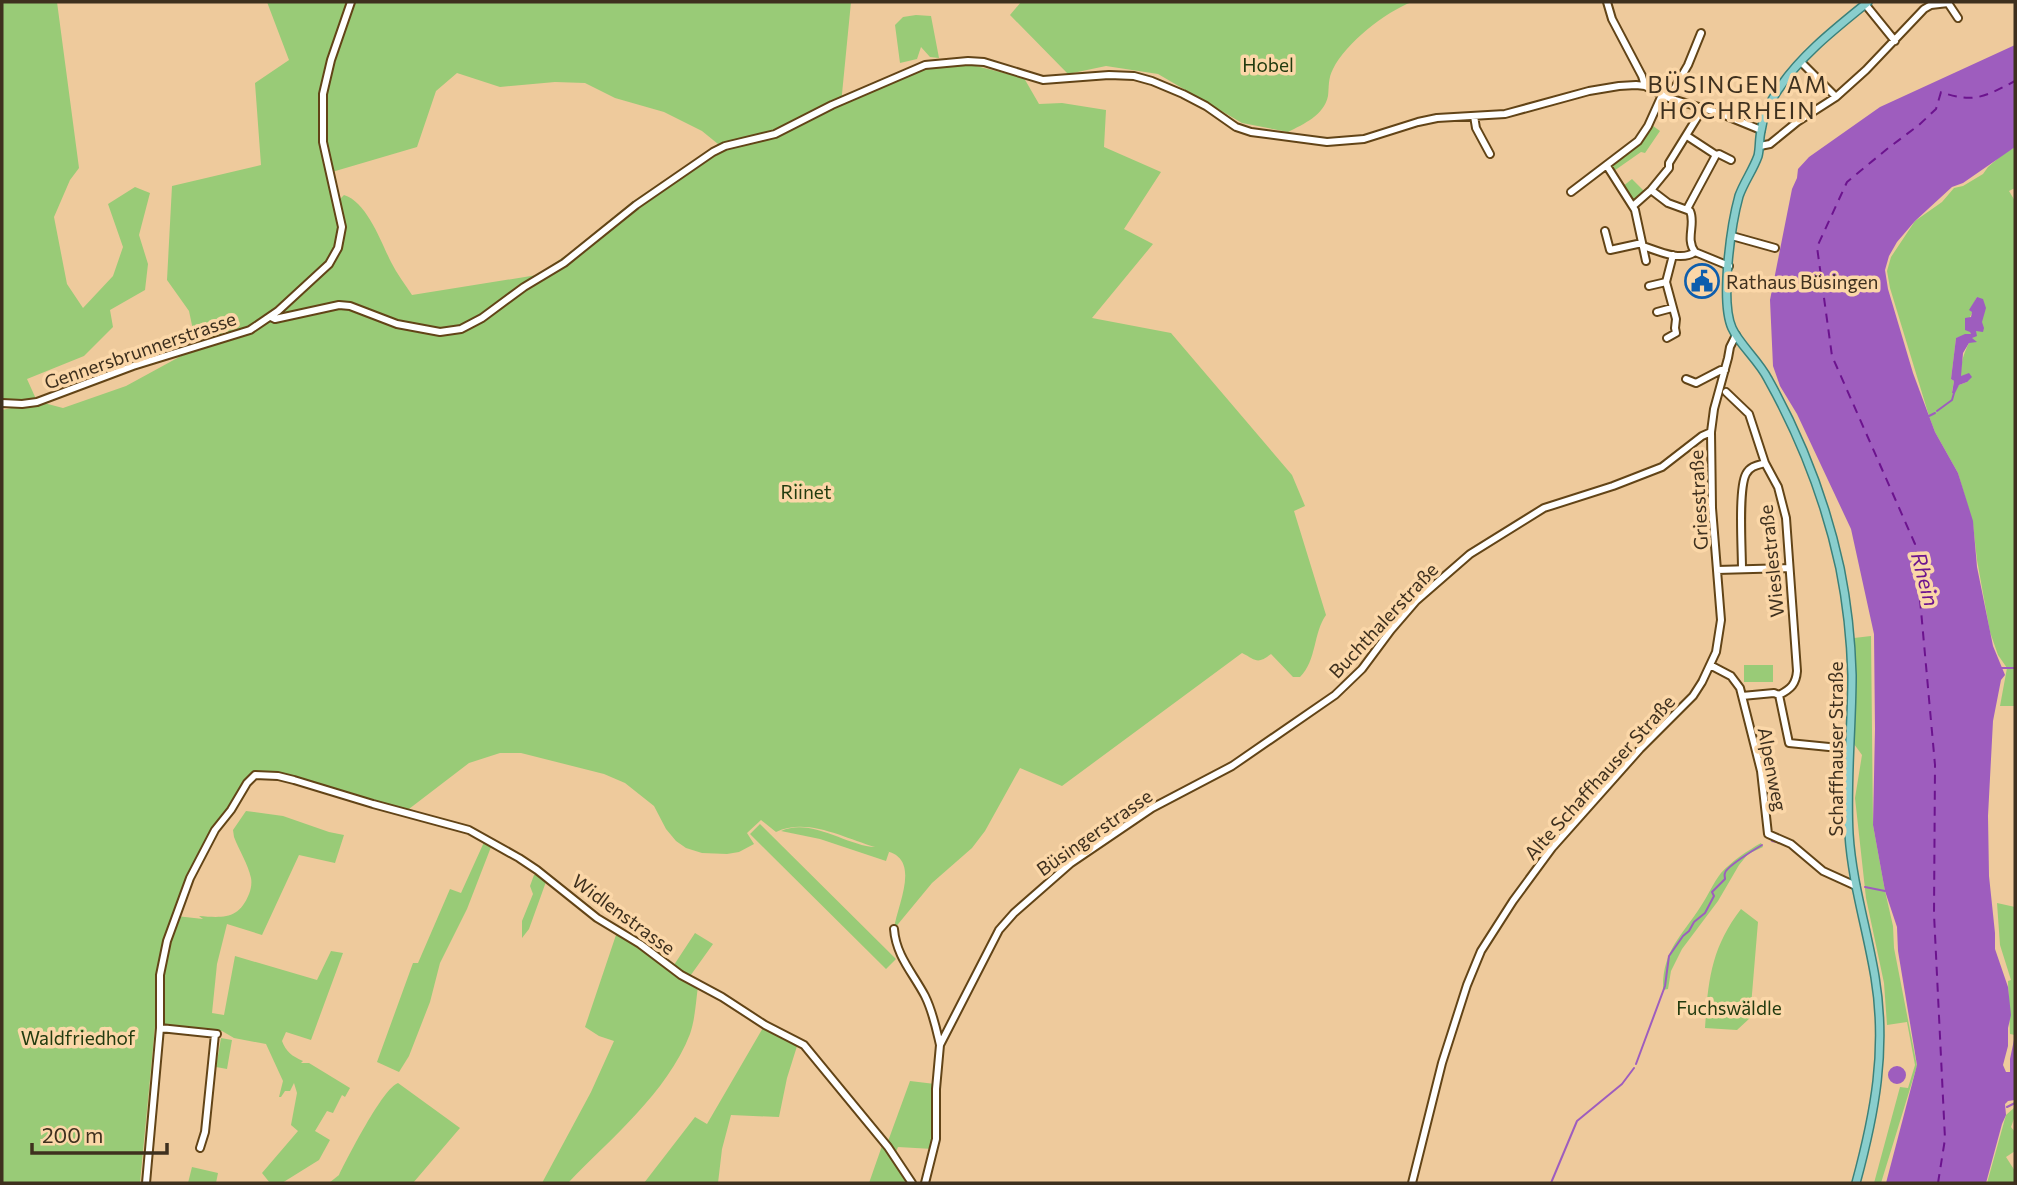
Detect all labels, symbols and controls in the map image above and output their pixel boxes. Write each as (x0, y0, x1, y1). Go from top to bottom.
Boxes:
park label: Hobel (1242, 53, 1294, 76)
district label: BÜSINGEN AM HOCHRHEIN (1647, 70, 1829, 124)
public building icon: Rathaus Büsingen (1683, 262, 1721, 300)
place label: Rathaus Büsingen (1726, 270, 1878, 293)
street label: Gennersbrunnerstrasse (41, 306, 239, 394)
street label: Griesstraße (1684, 449, 1712, 551)
park label: Riinet (780, 480, 832, 503)
street label: Wieslestraße (1754, 504, 1788, 618)
water label: Rhein (1907, 549, 1945, 609)
street label: Buchthalerstraße (1324, 558, 1442, 682)
street label: Schaffhauser Straße (1824, 662, 1847, 836)
street label: Alte Schaffhauser Straße (1519, 690, 1679, 864)
street label: Alpenweg (1754, 725, 1792, 813)
street label: Büsingerstrasse (1032, 784, 1156, 880)
street label: Widlenstrasse (568, 869, 680, 959)
park label: Fuchswäldle (1676, 996, 1782, 1019)
park label: Waldfriedhof (21, 1026, 136, 1049)
scale bar (32, 1112, 166, 1156)
text: 200 m (42, 1122, 103, 1147)

